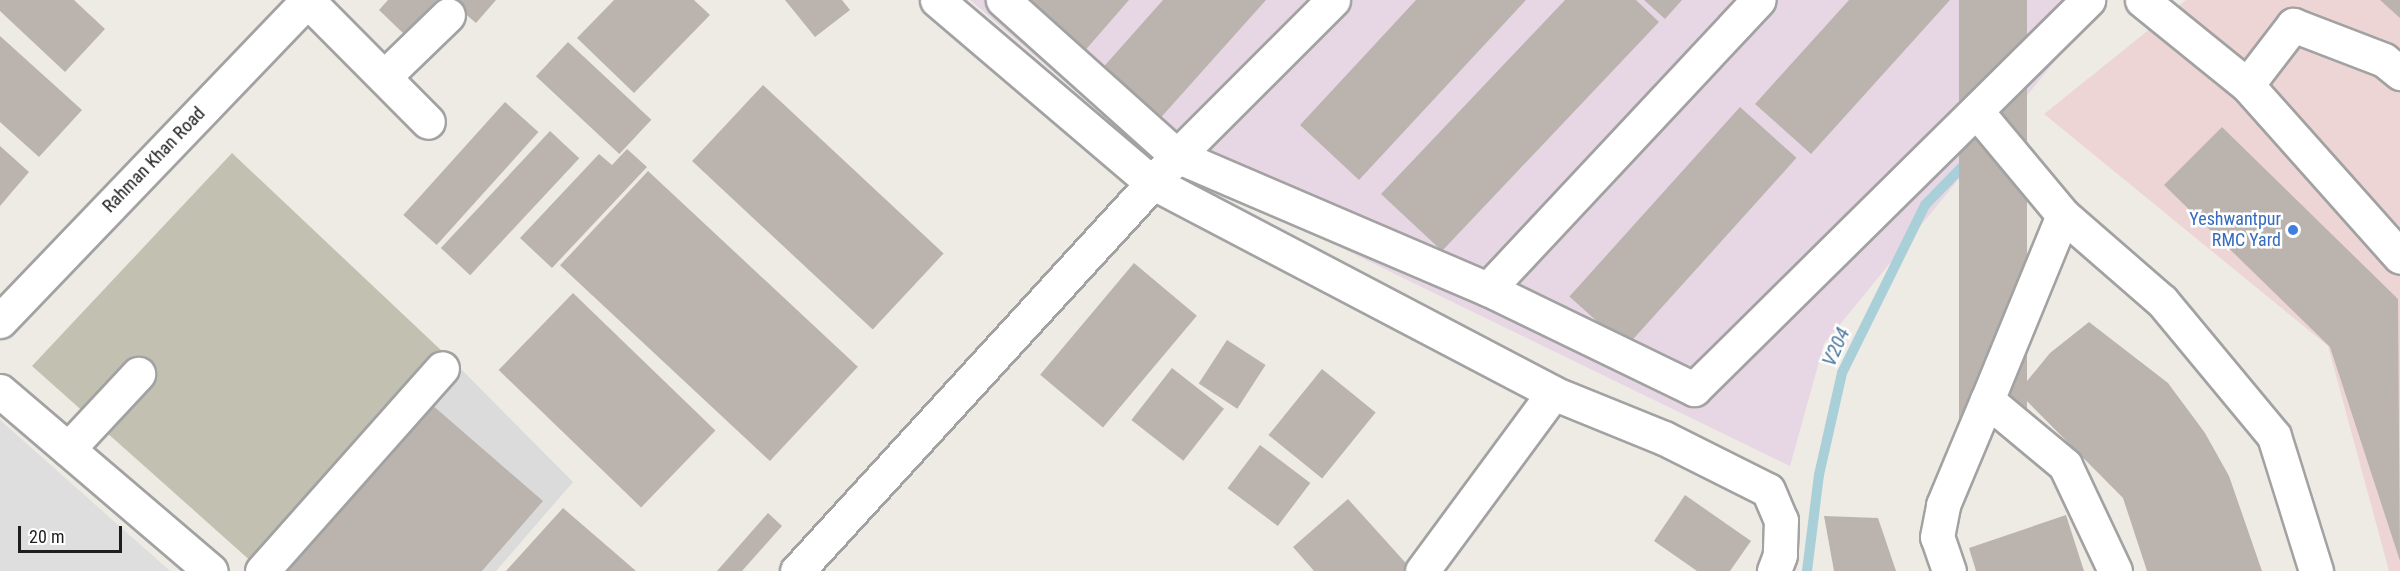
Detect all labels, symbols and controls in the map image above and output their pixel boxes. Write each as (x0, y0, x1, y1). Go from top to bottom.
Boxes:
street label: Rahman Khan Road (98, 103, 210, 217)
place label: Yeshwantpur RMC Yard (2189, 209, 2281, 252)
marker: Yeshwantpur RMC Yard (2286, 223, 2300, 237)
water label: V204 (1817, 324, 1855, 370)
scale bar (21, 514, 124, 552)
text: 20 m (29, 526, 64, 547)

